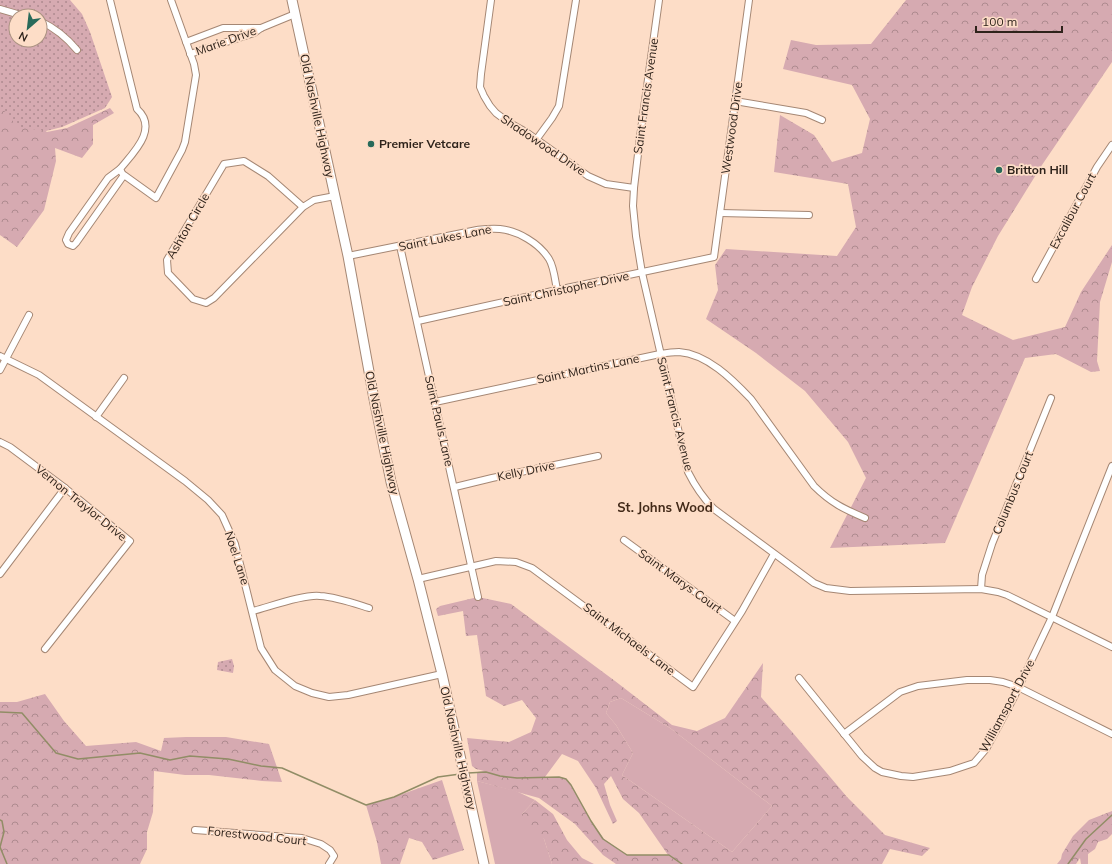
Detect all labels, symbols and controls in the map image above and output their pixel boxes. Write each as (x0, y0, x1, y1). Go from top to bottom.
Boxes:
north arrow (8, 8, 48, 48)
scale bar (976, 8, 1062, 34)
text: 100 m (982, 14, 1017, 29)
street label: Marie Drive (193, 23, 258, 58)
text: N (16, 29, 30, 45)
street label: Saint Francis Avenue (630, 37, 661, 155)
street label: Old Nashville Highway (297, 53, 338, 180)
street label: Westwood Drive (718, 81, 745, 175)
street label: Shadowood Drive (498, 111, 589, 178)
place label: Premier Vetcare (379, 136, 471, 151)
marker: Premier Vetcare (366, 139, 376, 149)
place label: Britton Hill (1007, 162, 1068, 177)
marker: Britton Hill (994, 165, 1004, 175)
street label: Excalibur Court (1046, 170, 1099, 251)
street label: Ashton Circle (163, 190, 212, 261)
street label: Saint Lukes Lane (397, 221, 493, 254)
street label: Saint Christopher Drive (502, 268, 630, 309)
street label: Saint Martins Lane (535, 350, 641, 387)
street label: Saint Francis Avenue (654, 355, 697, 472)
street label: Old Nashville Highway (362, 370, 403, 497)
street label: Saint Pauls Lane (422, 374, 457, 468)
street label: Columbus Court (989, 449, 1036, 537)
street label: Kelly Drive (496, 457, 556, 484)
street label: Vernon Traylor Drive (33, 461, 130, 544)
district label: St. Johns Wood (617, 499, 713, 515)
street label: Noel Lane (222, 529, 253, 587)
street label: Saint Marys Court (635, 545, 725, 616)
street label: Saint Michaels Lane (580, 599, 678, 678)
street label: Williamsport Drive (976, 657, 1037, 755)
street label: Old Nashville Highway (437, 685, 480, 812)
street label: Forestwood Court (207, 823, 307, 848)

